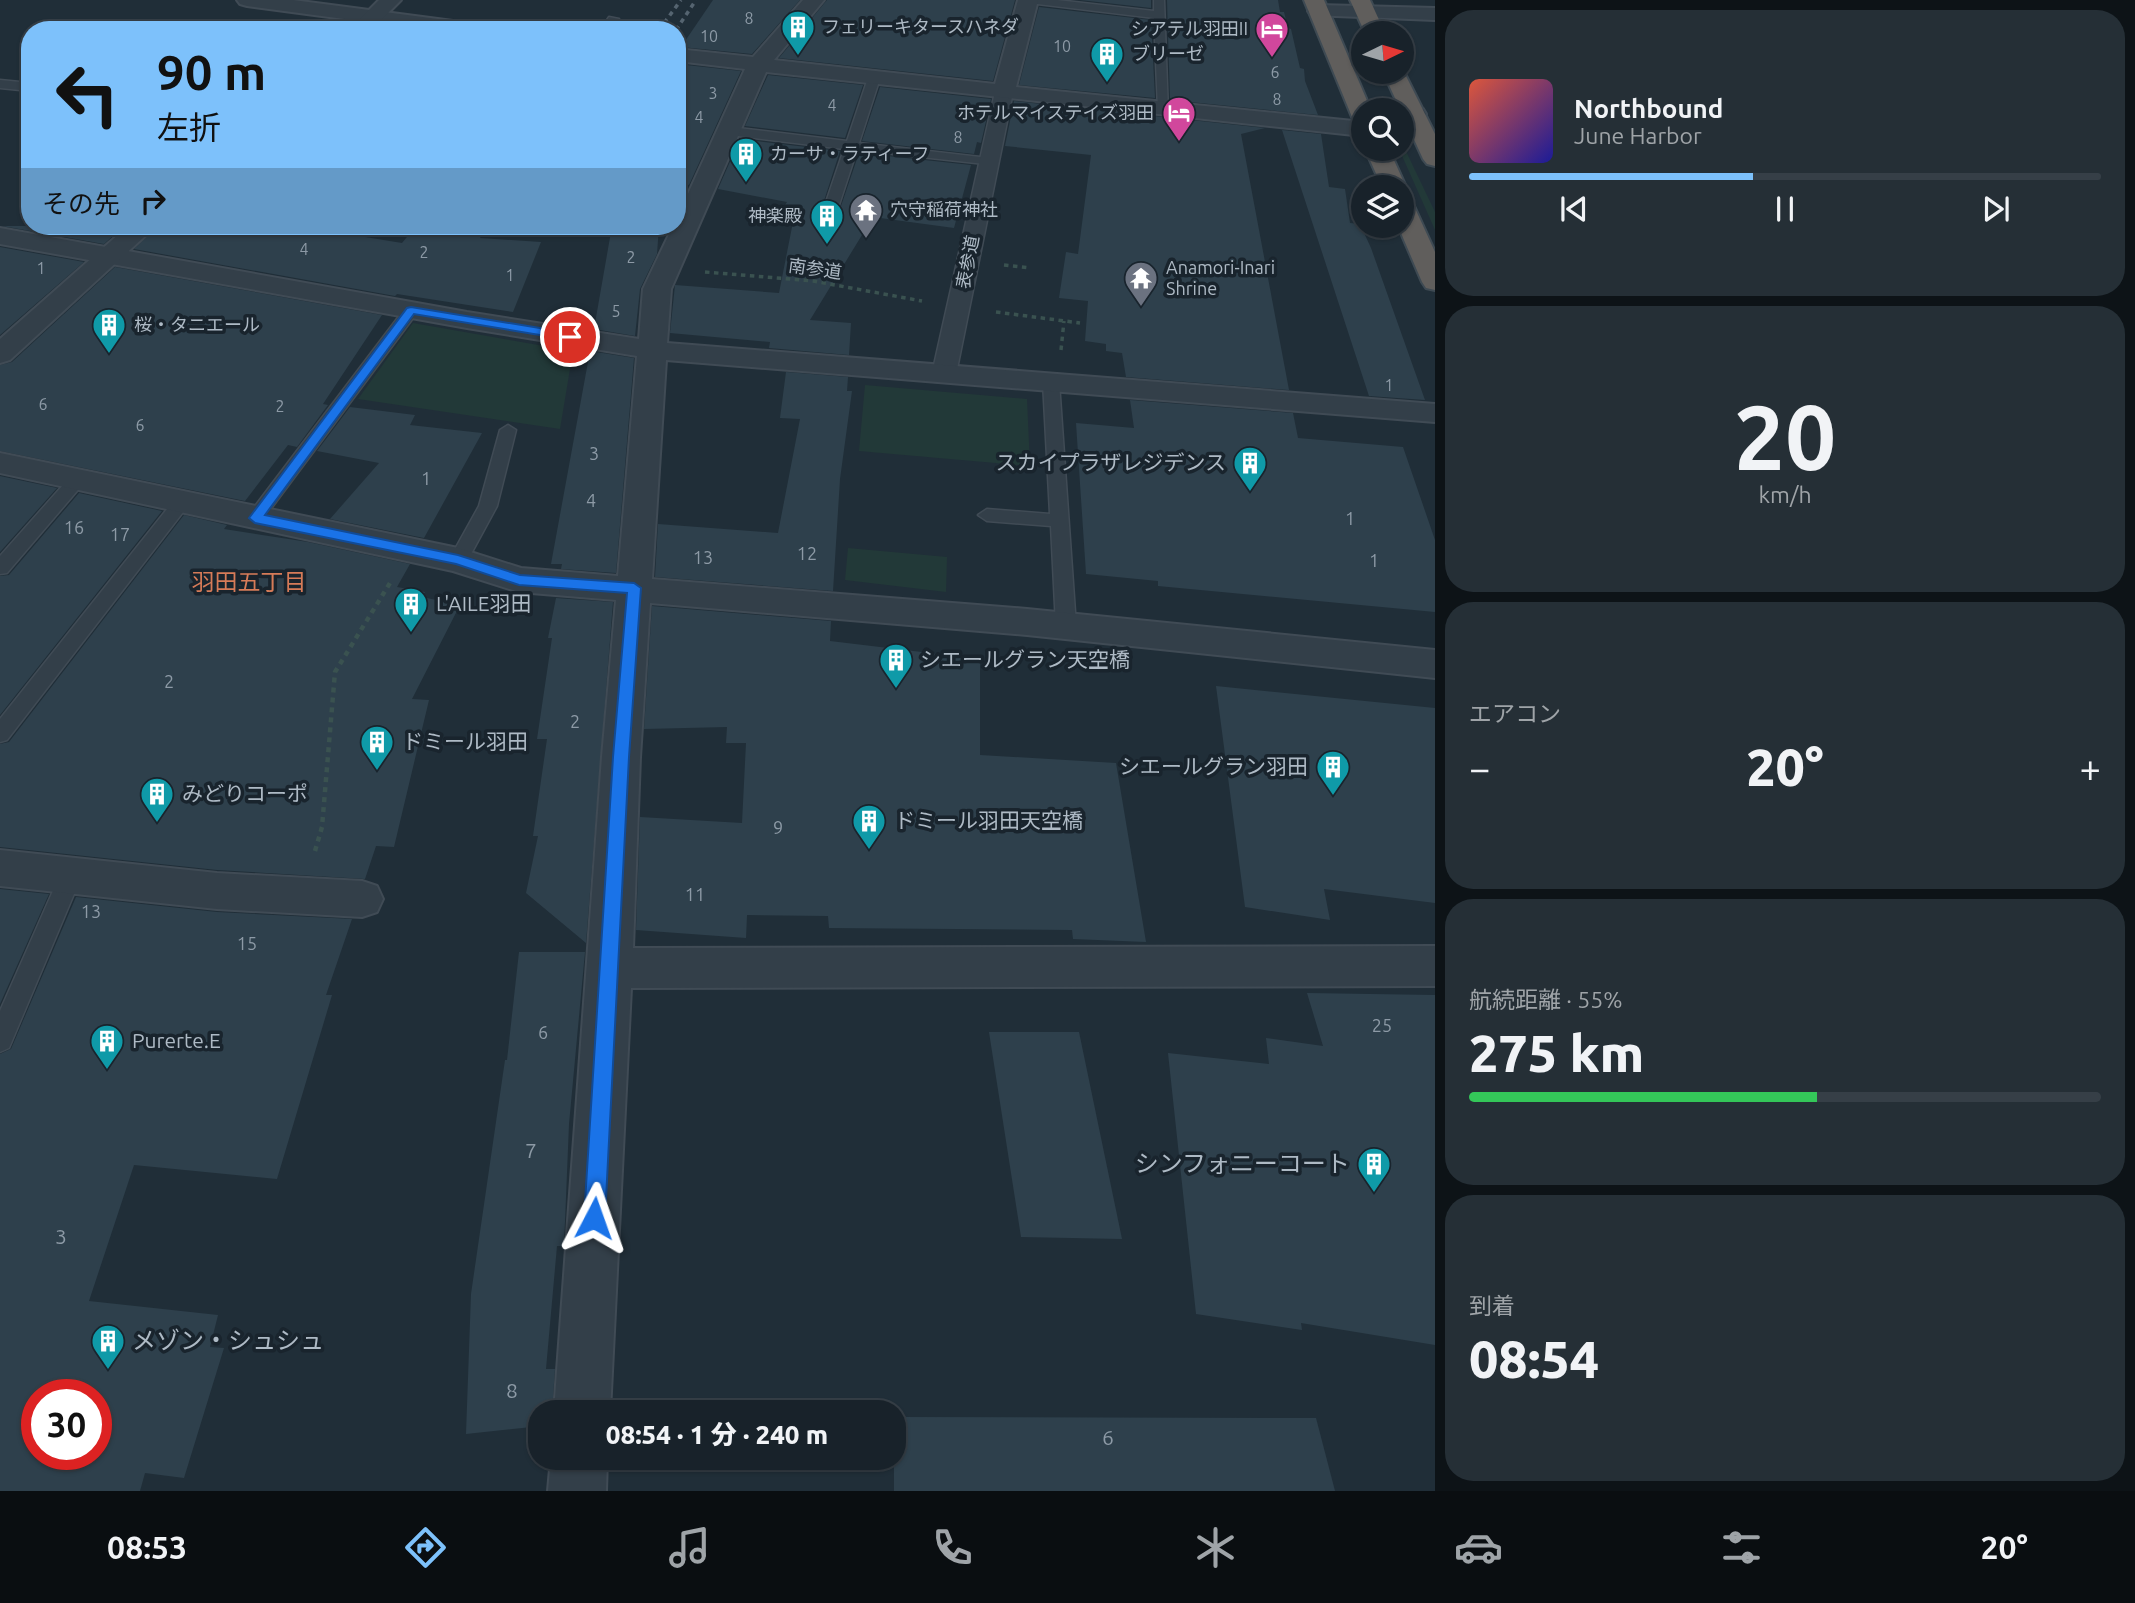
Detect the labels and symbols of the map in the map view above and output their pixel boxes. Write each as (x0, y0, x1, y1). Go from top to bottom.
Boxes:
building icon: フェリーキタースハネダ (779, 8, 817, 57)
house number: 8 (744, 9, 754, 27)
hotel icon: シアテル羽田II (1253, 10, 1291, 59)
place label: フェリーキタースハネダ (822, 16, 1019, 36)
place label: シアテル羽田II (1131, 18, 1248, 38)
north arrow (1351, 21, 1414, 84)
house number: 10 (700, 27, 718, 45)
building icon: ブリーゼ (1088, 35, 1126, 84)
house number: 10 (1053, 37, 1071, 55)
place label: ブリーゼ (1132, 43, 1204, 63)
house number: 6 (1270, 63, 1280, 81)
house number: 3 (708, 84, 718, 102)
house number: 8 (1272, 90, 1282, 108)
hotel icon: ホテルマイステイズ羽田 (1160, 94, 1198, 143)
house number: 4 (827, 96, 837, 114)
place label: ホテルマイステイズ羽田 (957, 102, 1154, 122)
house number: 4 (694, 108, 704, 126)
house number: 8 (953, 128, 963, 146)
building icon: カーサ・ラティーフ (727, 135, 765, 184)
place label: カーサ・ラティーフ (770, 143, 929, 163)
temple icon: 穴守稲荷神社 (847, 191, 885, 240)
building icon: 神楽殿 (808, 197, 846, 246)
place label: 穴守稲荷神社 (890, 199, 998, 219)
place label: 神楽殿 (748, 205, 802, 225)
street label: 表参道 (952, 233, 982, 290)
house number: 4 (299, 240, 309, 258)
house number: 2 (419, 243, 429, 261)
house number: 2 (626, 248, 636, 266)
street label: 南参道 (787, 254, 843, 282)
place label: Anamori-Inari Shrine (1166, 257, 1275, 298)
house number: 1 (36, 259, 46, 277)
temple icon: Anamori-Inari Shrine (1122, 259, 1160, 308)
house number: 1 (505, 266, 515, 284)
house number: 5 (611, 302, 621, 320)
building icon: 桜・タニエール (90, 306, 128, 355)
pin (540, 307, 600, 367)
place label: 桜・タニエール (134, 314, 260, 334)
house number: 1 (1384, 376, 1394, 394)
house number: 6 (38, 395, 48, 413)
house number: 2 (275, 397, 285, 415)
house number: 6 (135, 416, 145, 434)
house number: 3 (589, 443, 599, 463)
building icon: スカイプラザレジデンス (1231, 444, 1269, 493)
place label: スカイプラザレジデンス (995, 450, 1226, 474)
house number: 1 (421, 468, 431, 488)
house number: 4 (586, 490, 596, 510)
house number: 1 (1345, 508, 1355, 528)
house number: 16 (64, 517, 84, 537)
house number: 17 (110, 524, 130, 544)
house number: 12 (797, 543, 817, 563)
house number: 13 (693, 547, 713, 567)
house number: 1 (1369, 550, 1379, 570)
district label: 羽田五丁目 (192, 569, 307, 594)
building icon: L'AILE羽田 (392, 585, 430, 634)
place label: L'AILE羽田 (436, 591, 532, 615)
building icon: シエールグラン天空橋 (877, 641, 915, 690)
place label: シエールグラン天空橋 (920, 647, 1130, 671)
house number: 2 (164, 671, 174, 691)
house number: 2 (570, 711, 580, 731)
building icon: ドミール羽田 (358, 723, 396, 772)
place label: ドミール羽田 (402, 729, 528, 753)
building icon: シエールグラン羽田 (1314, 748, 1352, 797)
place label: シエールグラン羽田 (1119, 754, 1308, 778)
building icon: みどりコーポ (138, 775, 176, 824)
place label: みどりコーポ (182, 781, 308, 805)
building icon: ドミール羽田天空橋 (850, 802, 888, 851)
place label: ドミール羽田天空橋 (894, 808, 1083, 832)
house number: 9 (773, 817, 783, 837)
house number: 11 (685, 884, 705, 904)
house number: 13 (81, 901, 101, 921)
house number: 15 (237, 933, 257, 953)
house number: 25 (1372, 1015, 1392, 1035)
building icon: Purerte.E (88, 1022, 126, 1071)
house number: 6 (538, 1022, 548, 1042)
place label: Purerte.E (132, 1028, 221, 1052)
house number: 7 (525, 1138, 537, 1162)
building icon: シンフォニーコート (1355, 1145, 1393, 1194)
place label: シンフォニーコート (1135, 1150, 1350, 1177)
position arrow (557, 1181, 631, 1255)
house number: 3 (55, 1224, 67, 1248)
building icon: メゾン・シュシュ (89, 1322, 127, 1371)
place label: メゾン・シュシュ (132, 1327, 324, 1354)
house number: 8 (506, 1378, 518, 1402)
speed limit sign: 30 (21, 1379, 112, 1470)
house number: 6 (1102, 1425, 1114, 1449)

